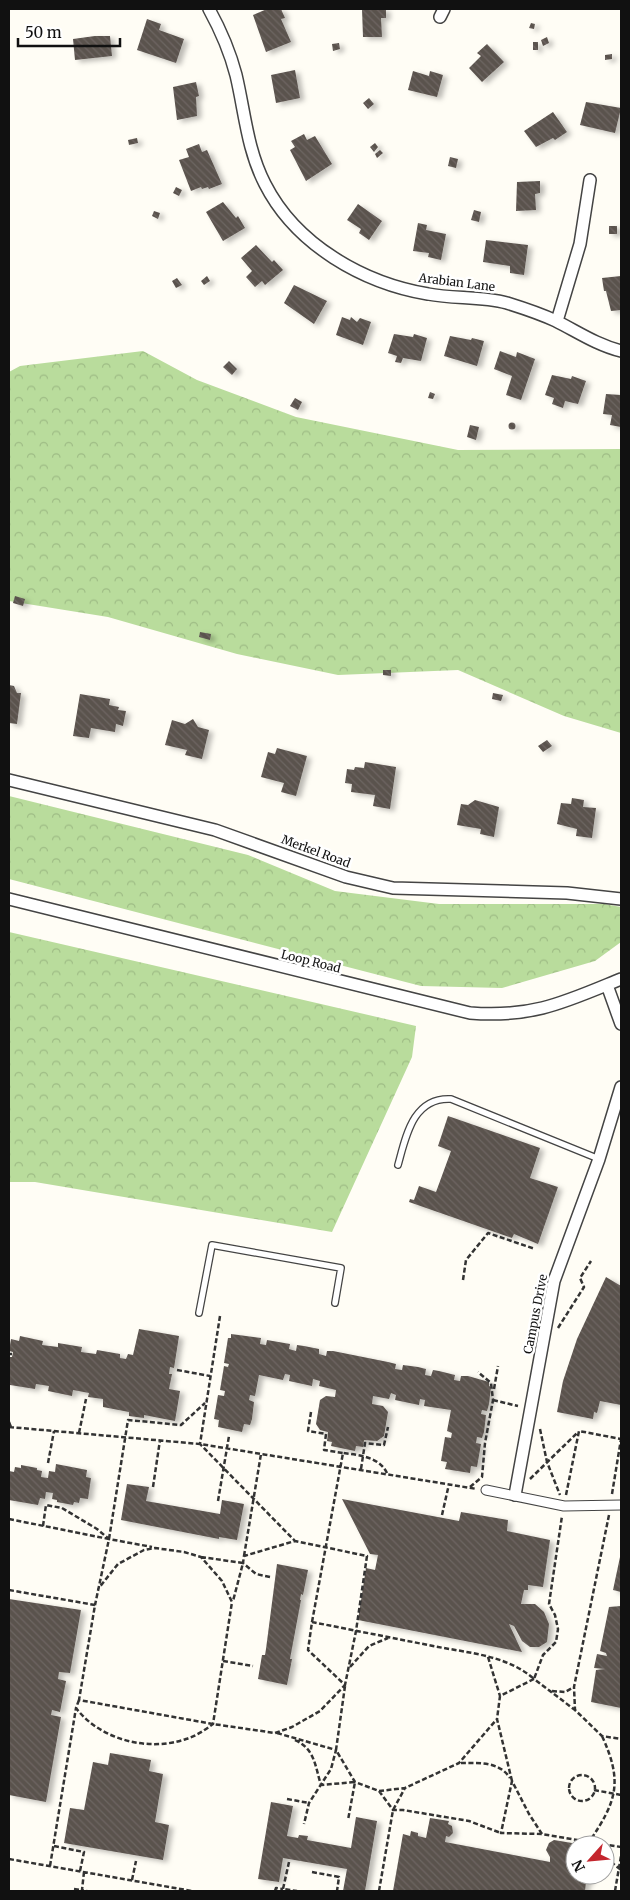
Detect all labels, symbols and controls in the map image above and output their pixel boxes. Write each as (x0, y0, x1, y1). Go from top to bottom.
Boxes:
scale bar (18, 15, 120, 47)
text: 50 m (25, 23, 62, 42)
street label: Arabian Lane (417, 270, 496, 294)
street label: Merkel Road (279, 832, 353, 870)
street label: Loop Road (279, 946, 343, 976)
street label: Campus Drive (520, 1273, 550, 1355)
north arrow (565, 1835, 615, 1885)
text: N (568, 1857, 589, 1875)

